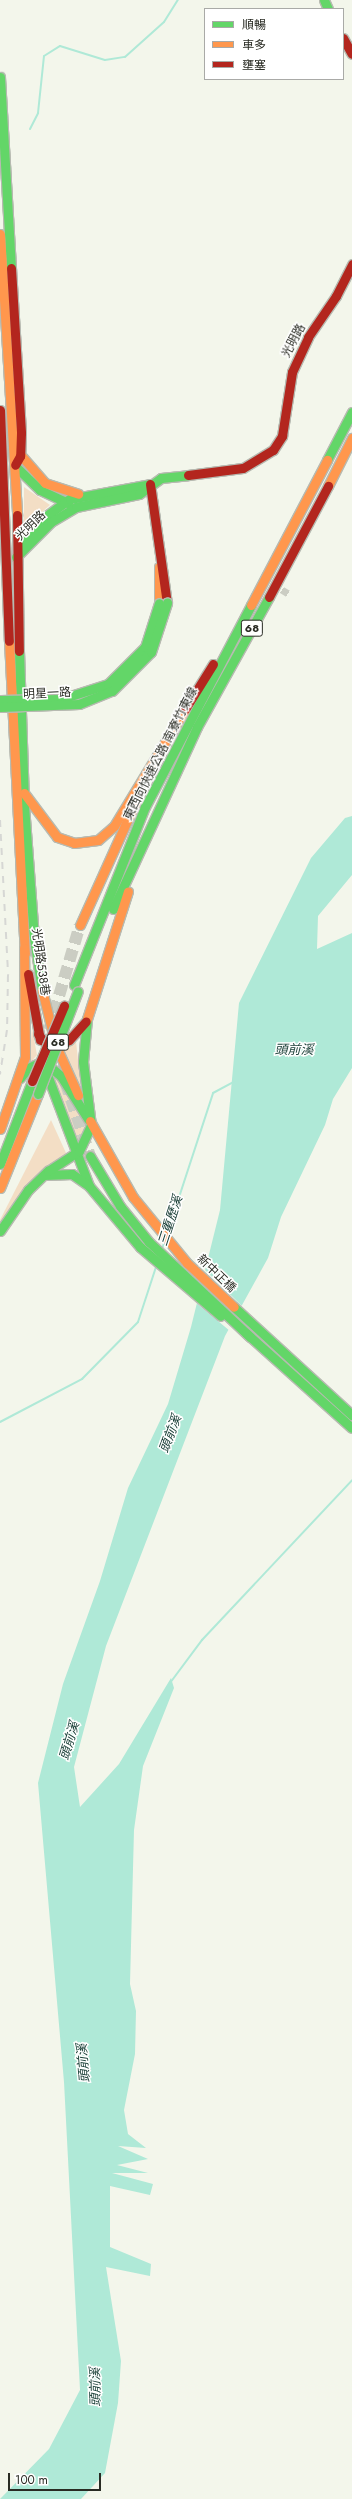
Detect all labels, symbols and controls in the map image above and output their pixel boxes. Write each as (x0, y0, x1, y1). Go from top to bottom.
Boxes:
legend (204, 8, 344, 80)
text: 順暢 (242, 16, 266, 34)
text: 車多 (242, 36, 266, 54)
text: 壅塞 (242, 56, 266, 74)
street label: 光明路 (279, 322, 309, 360)
street label: 光明路 (13, 508, 49, 544)
road number: 68 (240, 619, 264, 637)
street label: 東西向快速公路 南寮竹東線 (121, 685, 201, 823)
street label: 明星一路 (23, 686, 71, 702)
street label: 光明路538巷 (28, 927, 52, 997)
road number: 68 (46, 1033, 70, 1051)
water label: 頭前溪 (275, 1042, 313, 1058)
water label: 三重歷溪 (156, 1194, 186, 1248)
street label: 新中正橋 (194, 1252, 238, 1296)
water label: 頭前溪 (157, 1413, 185, 1455)
water label: 頭前溪 (57, 1720, 83, 1762)
water label: 頭前溪 (75, 2043, 93, 2083)
water label: 頭前溪 (88, 2367, 104, 2407)
scale bar (10, 2465, 103, 2491)
text: 100 m (15, 2471, 48, 2489)

